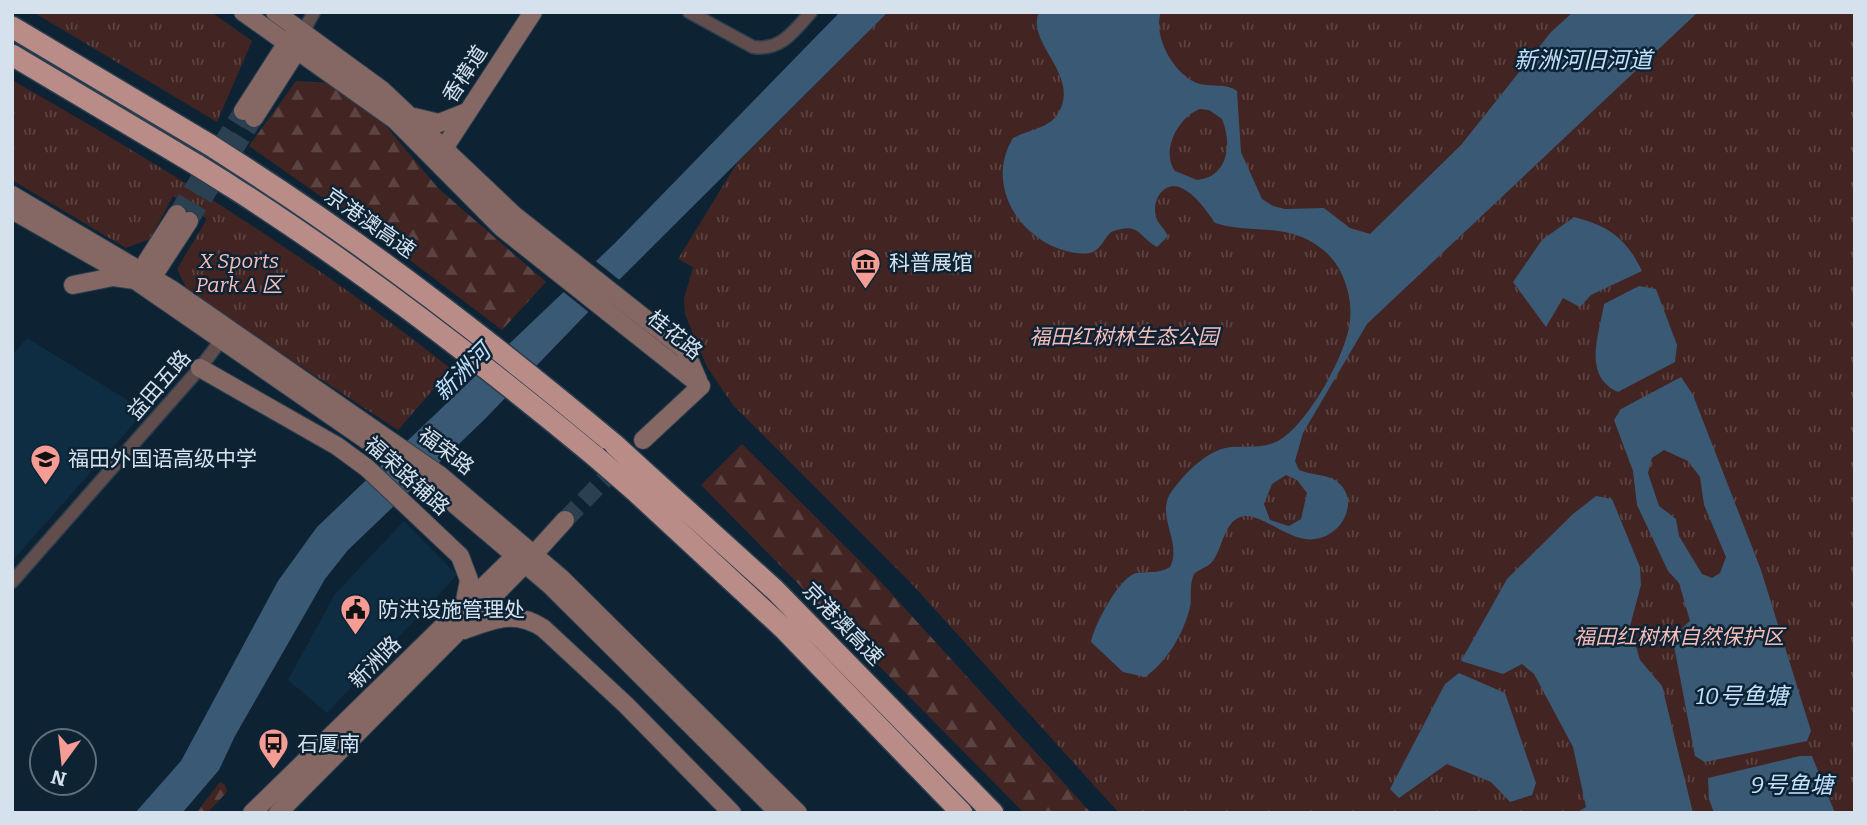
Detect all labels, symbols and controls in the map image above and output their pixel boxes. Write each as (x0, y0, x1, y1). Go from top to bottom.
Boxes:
street label: 香樟道 (437, 41, 493, 107)
water label: 新洲河旧河道 (1514, 46, 1655, 74)
street label: 京港澳高速 (320, 182, 420, 264)
museum icon: 科普展馆 (849, 246, 883, 290)
park label: X Sports Park A 区 (195, 248, 286, 298)
place label: 科普展馆 (889, 250, 973, 276)
street label: 桂花路 (642, 305, 708, 365)
park label: 福田红树林生态公园 (1030, 324, 1221, 350)
water label: 新洲河 (428, 335, 499, 406)
street label: 益田五路 (122, 345, 196, 425)
street label: 福荣路 (413, 422, 479, 480)
street label: 福荣路辅路 (359, 431, 455, 521)
school or university icon: 福田外国语高级中学 (28, 442, 62, 486)
place label: 福田外国语高级中学 (68, 446, 257, 472)
street label: 京港澳高速 (797, 577, 889, 671)
public building icon: 防洪设施管理处 (338, 593, 372, 637)
place label: 防洪设施管理处 (378, 597, 525, 623)
park label: 福田红树林自然保护区 (1574, 624, 1787, 650)
street label: 新洲路 (344, 631, 406, 693)
water label: 10号鱼塘 (1696, 682, 1792, 710)
north arrow (28, 727, 98, 797)
bus stop icon: 石厦南 (257, 727, 291, 771)
place label: 石厦南 (297, 731, 360, 757)
text: N (48, 765, 69, 791)
water label: 9号鱼塘 (1751, 771, 1837, 799)

